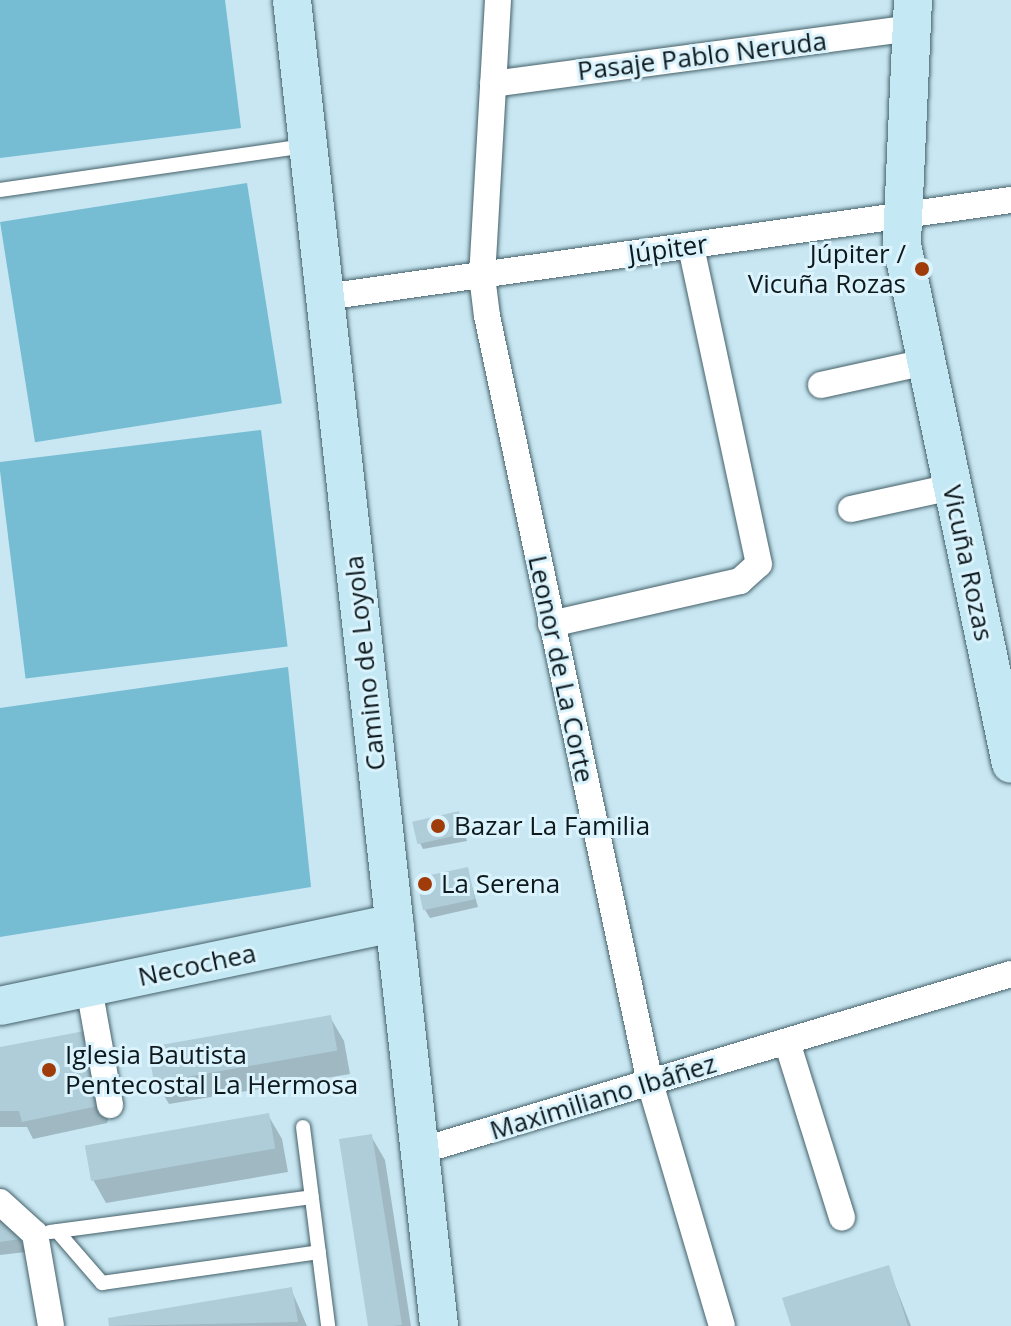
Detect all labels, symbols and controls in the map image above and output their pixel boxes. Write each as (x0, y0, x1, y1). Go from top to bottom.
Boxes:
street label: Pasaje Pablo Neruda (576, 25, 828, 87)
street label: Júpiter (626, 228, 710, 270)
place label: Júpiter / Vicuña Rozas (748, 238, 906, 300)
marker: Júpiter / Vicuña Rozas (913, 260, 931, 278)
street label: Vicuña Rozas (936, 482, 1000, 644)
street label: Leonor de La Corte (522, 553, 600, 785)
street label: Camino de Loyola (338, 554, 392, 772)
place label: Bazar La Familia (454, 810, 650, 842)
marker: Bazar La Familia (429, 817, 447, 835)
place label: La Serena (441, 868, 560, 900)
marker: La Serena (416, 875, 434, 893)
street label: Necochea (135, 937, 259, 993)
place label: Iglesia Bautista Pentecostal La Hermosa (65, 1039, 358, 1100)
street label: Maximiliano Ibáñez (486, 1048, 720, 1146)
marker: Iglesia Bautista Pentecostal La Hermosa (40, 1061, 58, 1079)

